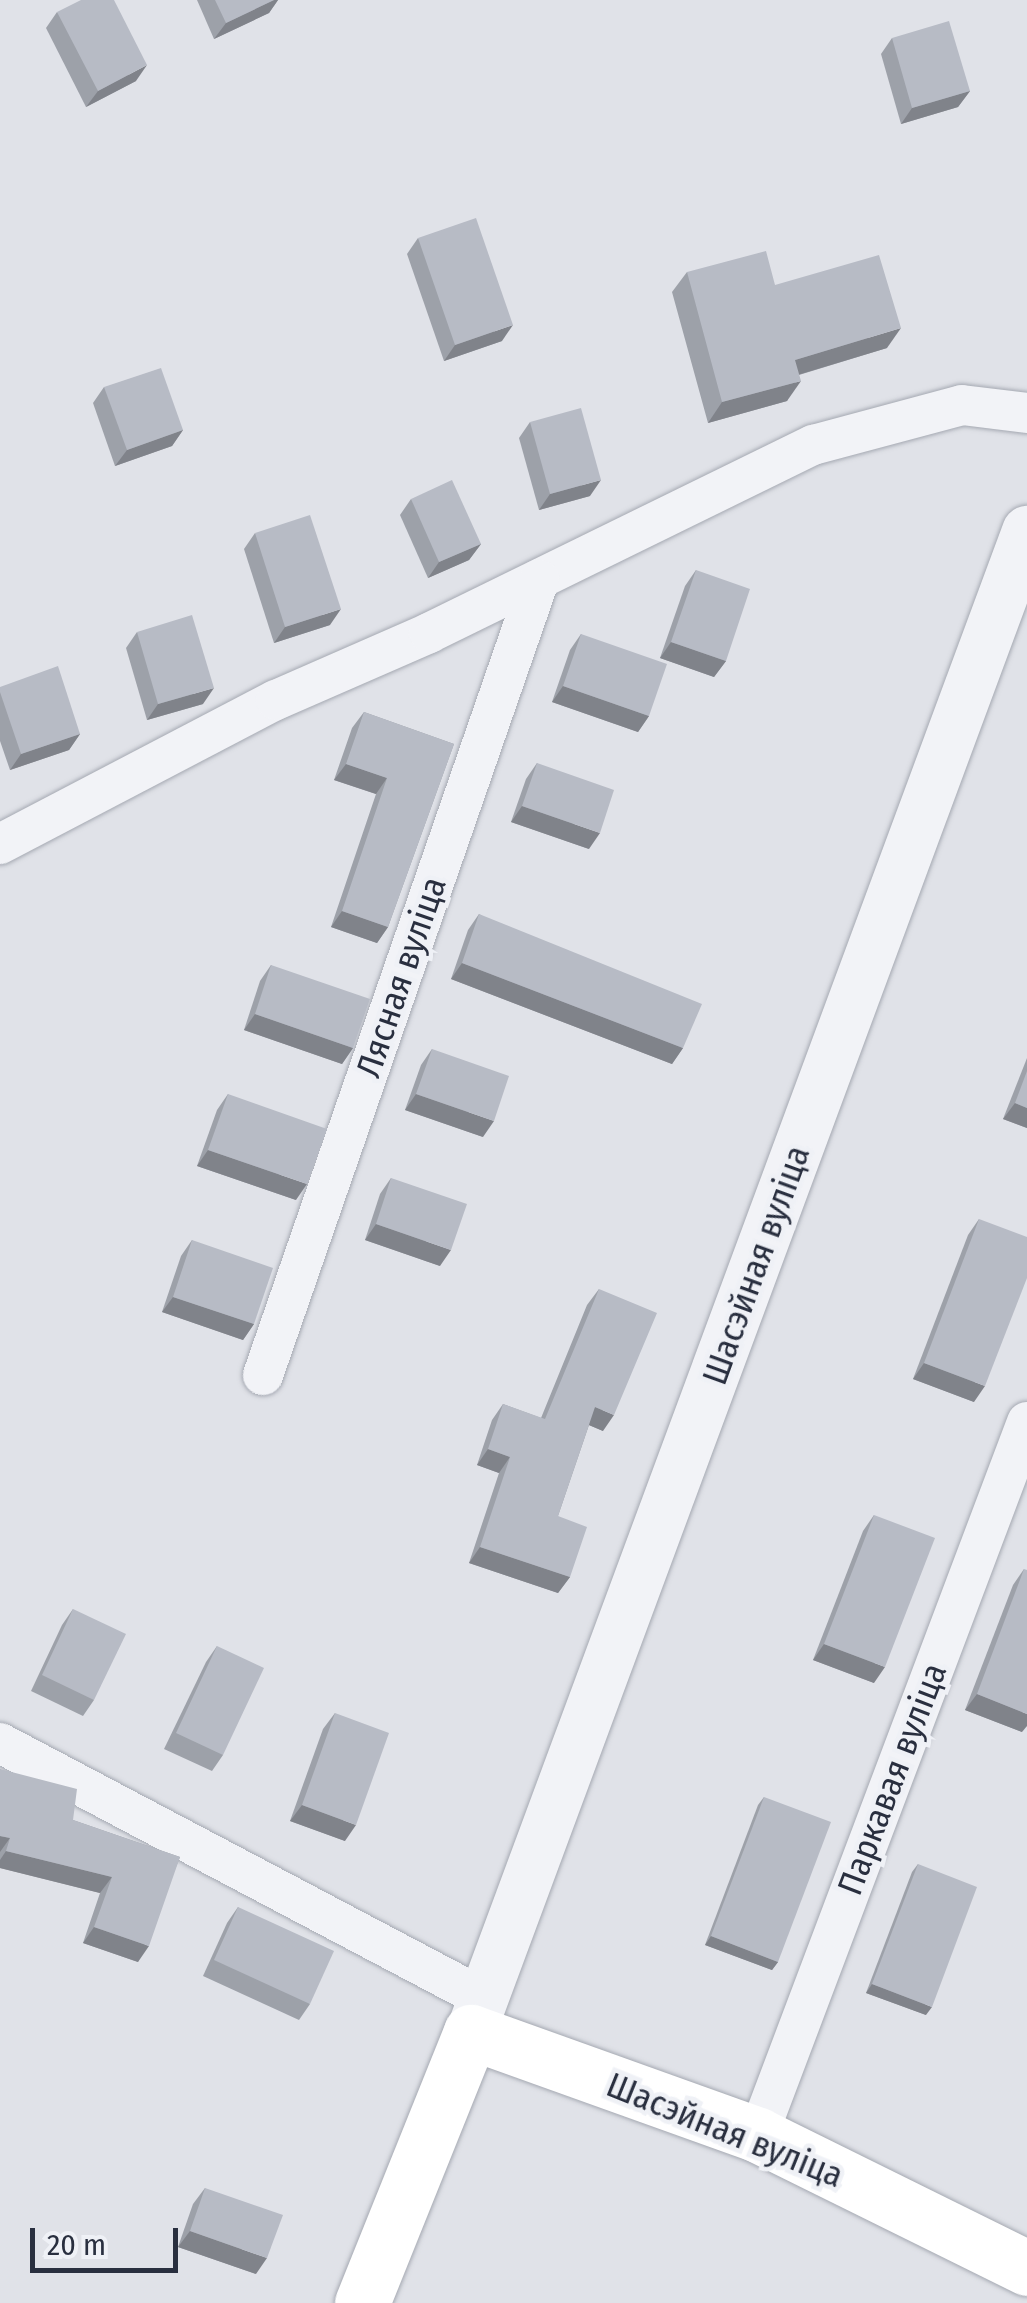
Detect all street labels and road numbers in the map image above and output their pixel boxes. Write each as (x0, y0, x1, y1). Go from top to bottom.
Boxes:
street label: Лясная вуліца (347, 871, 455, 1083)
street label: Шасэйная вуліца (693, 1140, 819, 1390)
street label: Паркавая вуліца (829, 1657, 955, 1901)
street label: Шасэйная вуліца (601, 2063, 849, 2197)

